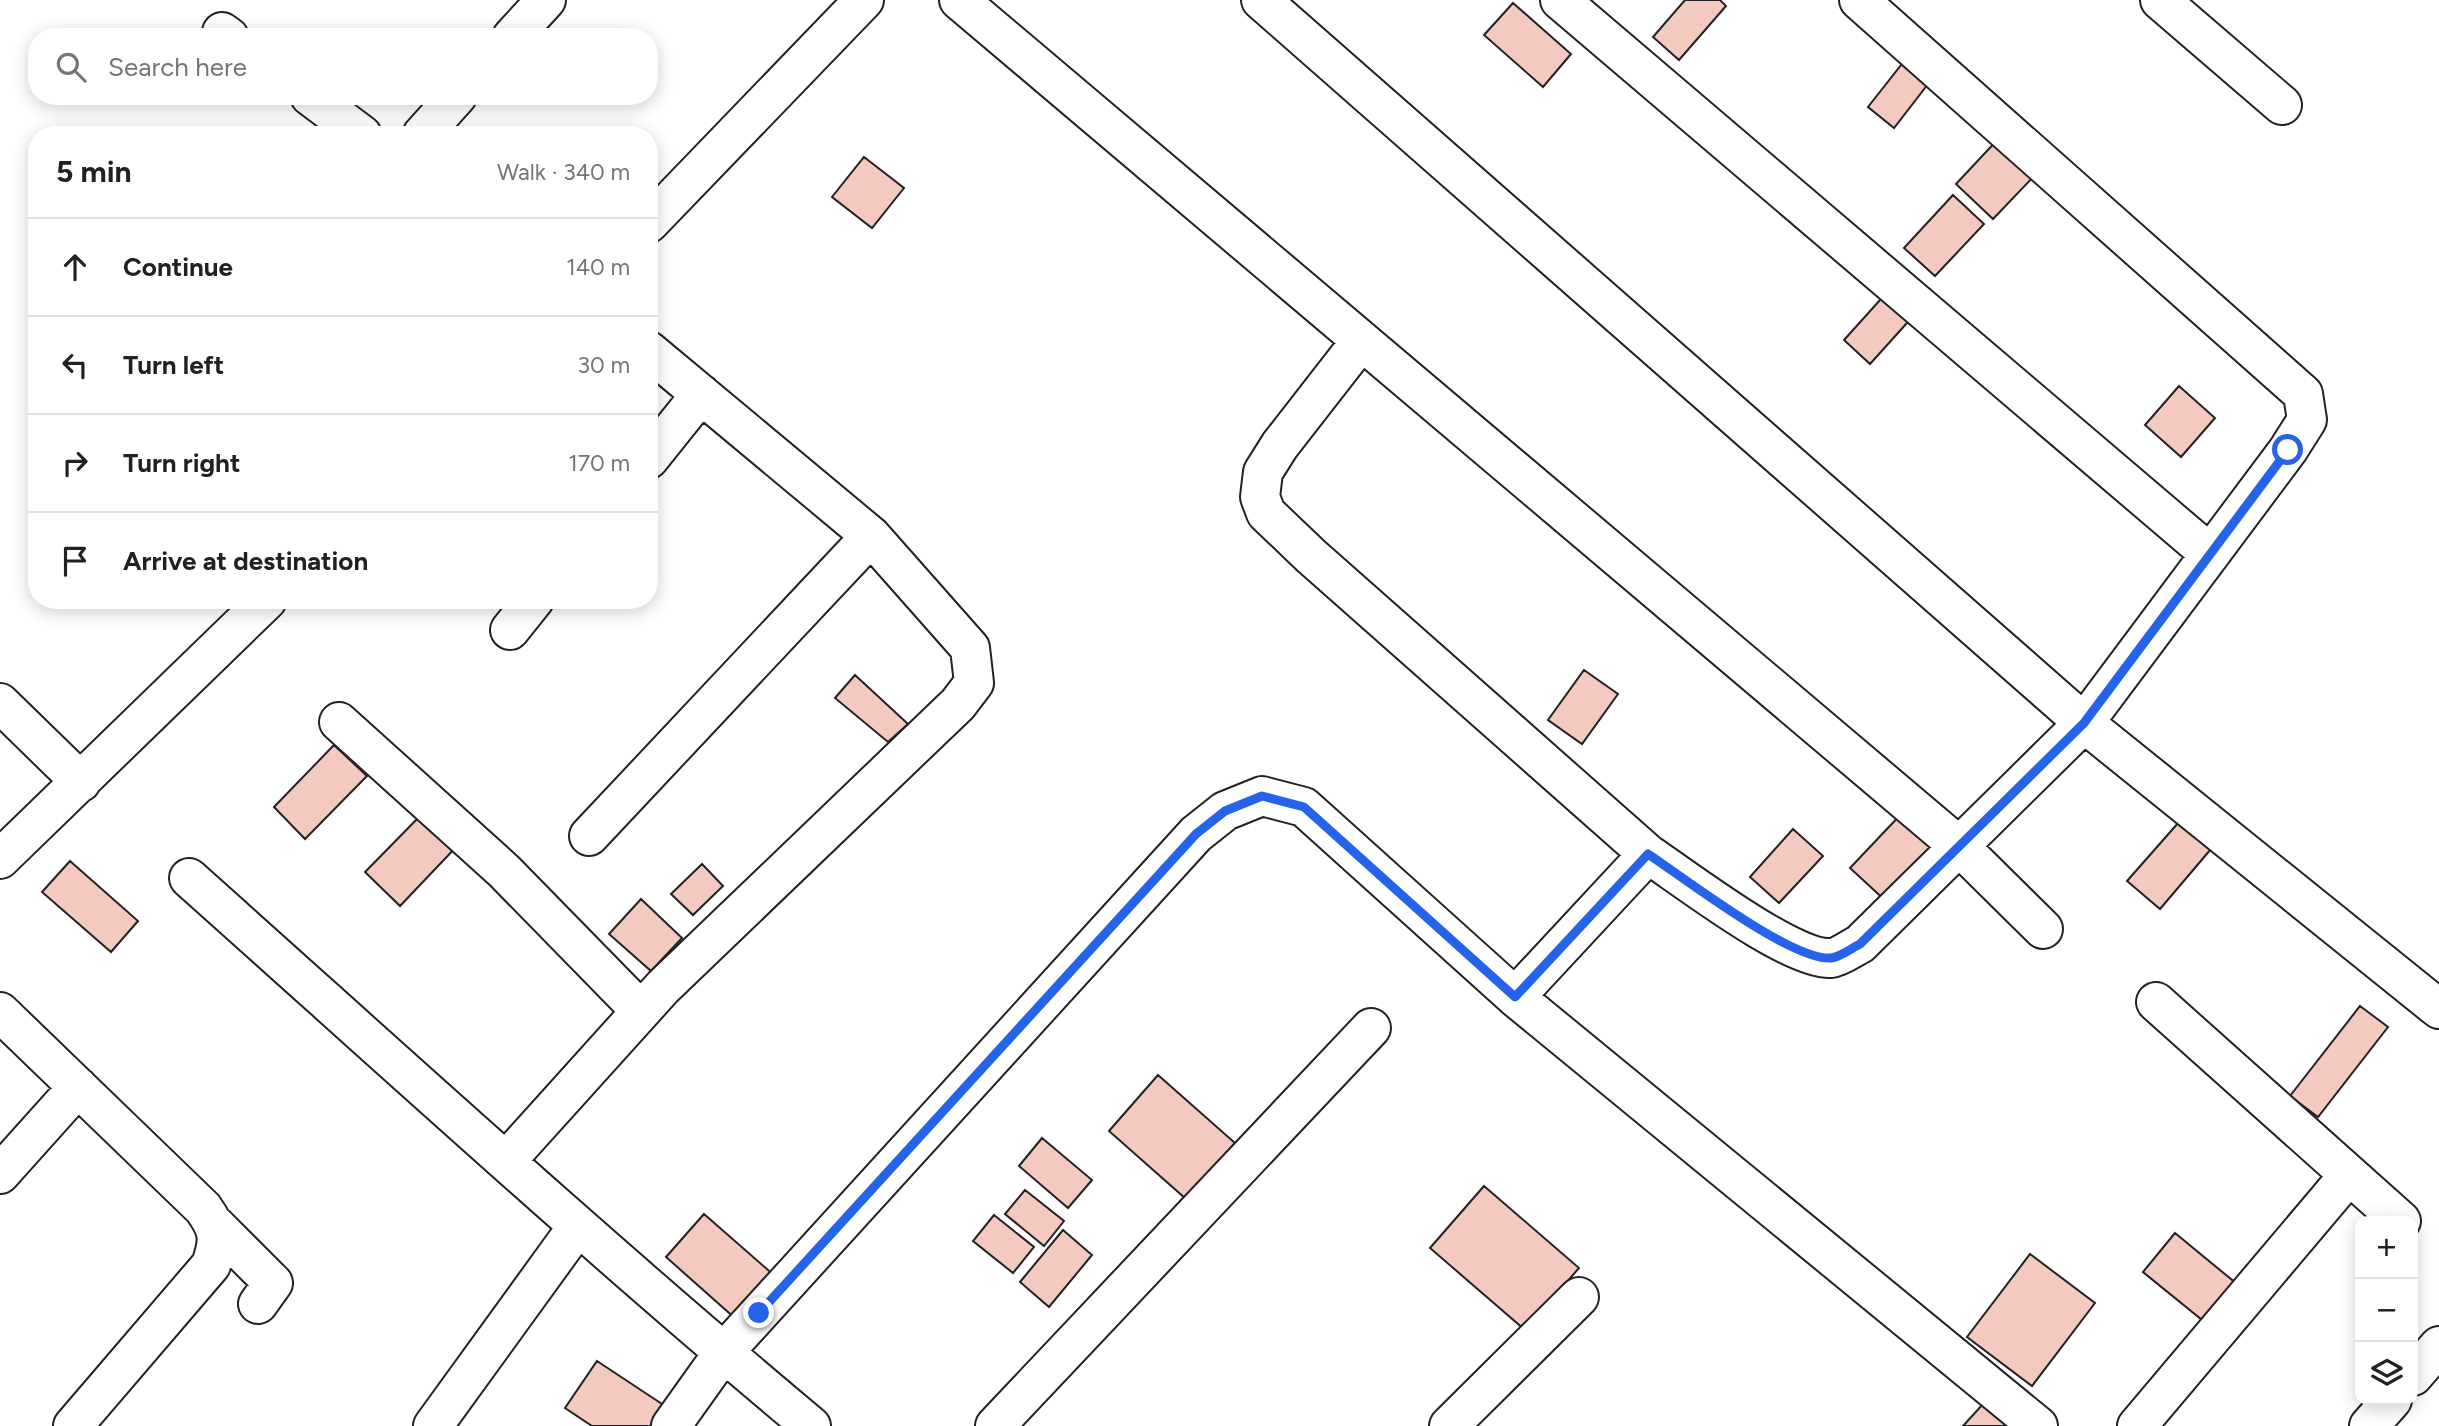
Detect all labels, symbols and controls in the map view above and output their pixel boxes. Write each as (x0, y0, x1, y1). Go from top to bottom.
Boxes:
search box (28, 28, 658, 105)
icon: search (52, 48, 90, 86)
text: Search here (108, 51, 247, 83)
text: 5 min (56, 153, 132, 190)
text: Walk · 340 m (497, 158, 630, 186)
icon: ahead (56, 248, 94, 286)
text: Continue (123, 251, 233, 283)
text: 140 m (566, 253, 630, 281)
icon: left (56, 346, 94, 384)
text: Turn left (123, 349, 224, 381)
text: 30 m (577, 351, 630, 379)
route start (2272, 434, 2303, 465)
icon: right (56, 444, 94, 482)
text: Turn right (123, 447, 240, 479)
text: 170 m (568, 449, 630, 477)
icon: arrive (56, 542, 94, 580)
text: Arrive at destination (123, 545, 368, 577)
map controls (2355, 1216, 2418, 1405)
button: + (2355, 1216, 2418, 1279)
button: − (2355, 1279, 2418, 1342)
route end (743, 1297, 774, 1328)
button: layers (2355, 1342, 2418, 1405)

